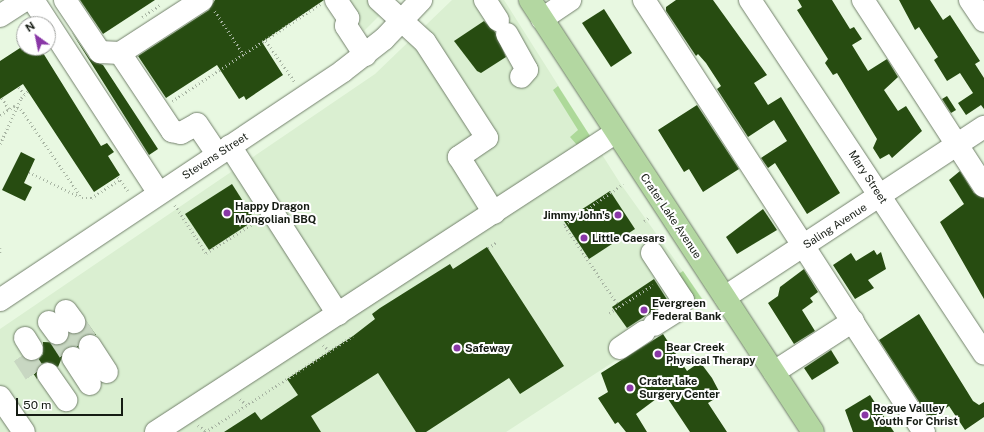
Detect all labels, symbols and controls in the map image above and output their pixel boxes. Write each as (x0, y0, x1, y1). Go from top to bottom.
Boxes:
north arrow (16, 16, 56, 56)
text: N (23, 19, 37, 34)
street label: Stevens Street (180, 130, 250, 182)
street label: Mary Street (846, 148, 890, 206)
street label: Crater Lake Avenue (638, 171, 704, 261)
place label: Happy Dragon Mongolian BBQ (235, 200, 316, 226)
street label: Saling Avenue (801, 201, 869, 251)
marker: Happy Dragon Mongolian BBQ (222, 208, 232, 218)
place label: Jimmy John's (543, 208, 610, 222)
marker: Jimmy John's (613, 210, 623, 220)
place label: Little Caesars (592, 231, 665, 245)
marker: Little Caesars (579, 233, 589, 243)
place label: Evergreen Federal Bank (652, 297, 721, 323)
marker: Evergreen Federal Bank (639, 305, 649, 315)
place label: Safeway (465, 341, 510, 355)
place label: Bear Creek Physical Therapy (666, 341, 756, 367)
marker: Safeway (452, 343, 462, 353)
marker: Bear Creek Physical Therapy (653, 349, 663, 359)
place label: Crater lake Surgery Center (639, 375, 720, 401)
marker: Crater lake Surgery Center (624, 382, 636, 394)
scale bar (18, 390, 125, 416)
text: 50 m (23, 398, 51, 412)
place label: Rogue Vallley Youth For Christ (873, 402, 958, 428)
marker: Rogue Vallley Youth For Christ (860, 410, 870, 420)

